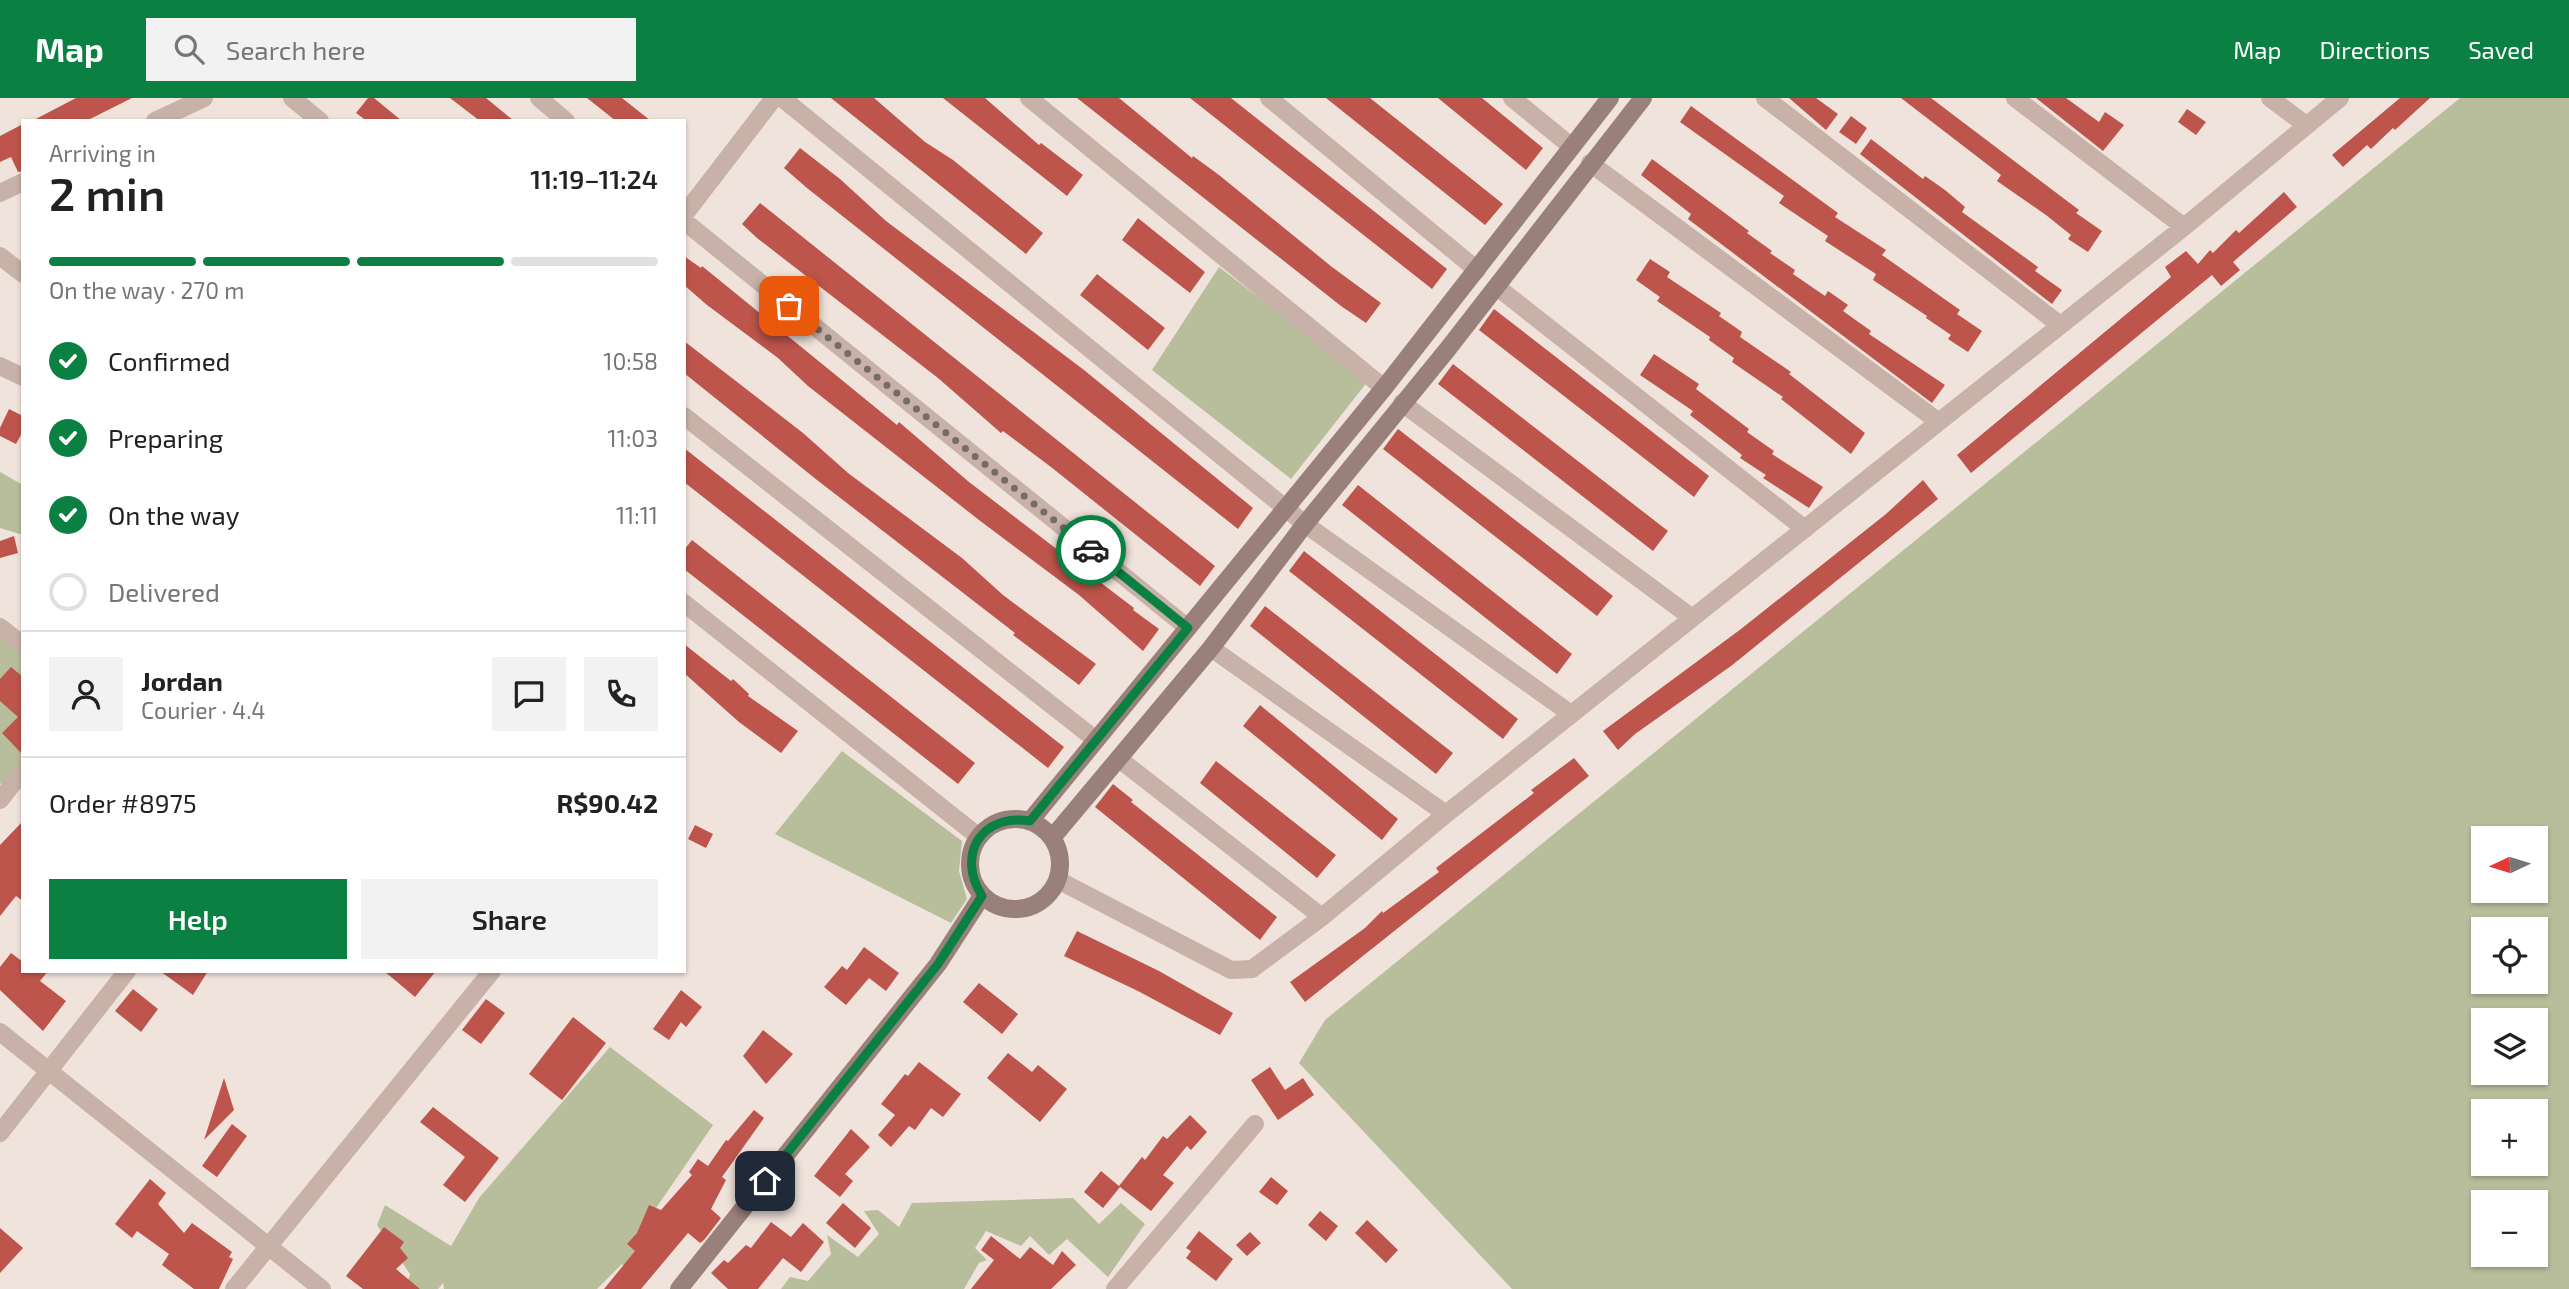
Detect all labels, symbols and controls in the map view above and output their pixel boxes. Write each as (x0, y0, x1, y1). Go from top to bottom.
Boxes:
search box (146, 18, 636, 81)
text: Map (35, 29, 104, 69)
icon: search (170, 30, 208, 68)
text: Search here (226, 34, 365, 65)
text: Map (2233, 35, 2281, 64)
text: Directions (2319, 35, 2430, 64)
text: Saved (2468, 35, 2534, 64)
text: Arriving in (49, 139, 156, 167)
text: 11:19–11:24 (530, 163, 658, 194)
text: 2 min (49, 165, 165, 220)
text: On the way · 270 m (49, 276, 244, 304)
pin (759, 276, 819, 336)
icon: bag (770, 287, 808, 325)
icon: check (49, 342, 87, 380)
text: Confirmed (108, 345, 231, 376)
text: 10:58 (603, 347, 658, 375)
icon: check (49, 419, 87, 457)
text: Preparing (108, 422, 223, 453)
text: 11:03 (608, 424, 658, 452)
icon: check (49, 496, 87, 534)
text: On the way (108, 499, 239, 530)
text: 11:11 (616, 501, 658, 529)
courier (1056, 515, 1126, 585)
icon: car (1072, 531, 1110, 569)
text: Delivered (108, 576, 220, 607)
button: person (49, 657, 123, 731)
button: chat (492, 657, 566, 731)
button: phone (584, 657, 658, 731)
text: Jordan (141, 665, 223, 696)
text: Courier · 4.4 (141, 696, 265, 724)
text: Order #8975 (49, 787, 197, 818)
text: R$90.42 (556, 787, 658, 818)
north arrow (2471, 826, 2548, 903)
map controls (2471, 826, 2548, 1267)
button: Help (49, 879, 347, 959)
button: Share (361, 879, 658, 959)
button: locate (2471, 917, 2548, 994)
button: layers (2471, 1008, 2548, 1085)
button: + (2471, 1099, 2548, 1176)
pin (735, 1151, 795, 1211)
icon: home (746, 1162, 784, 1200)
button: − (2471, 1190, 2548, 1267)

